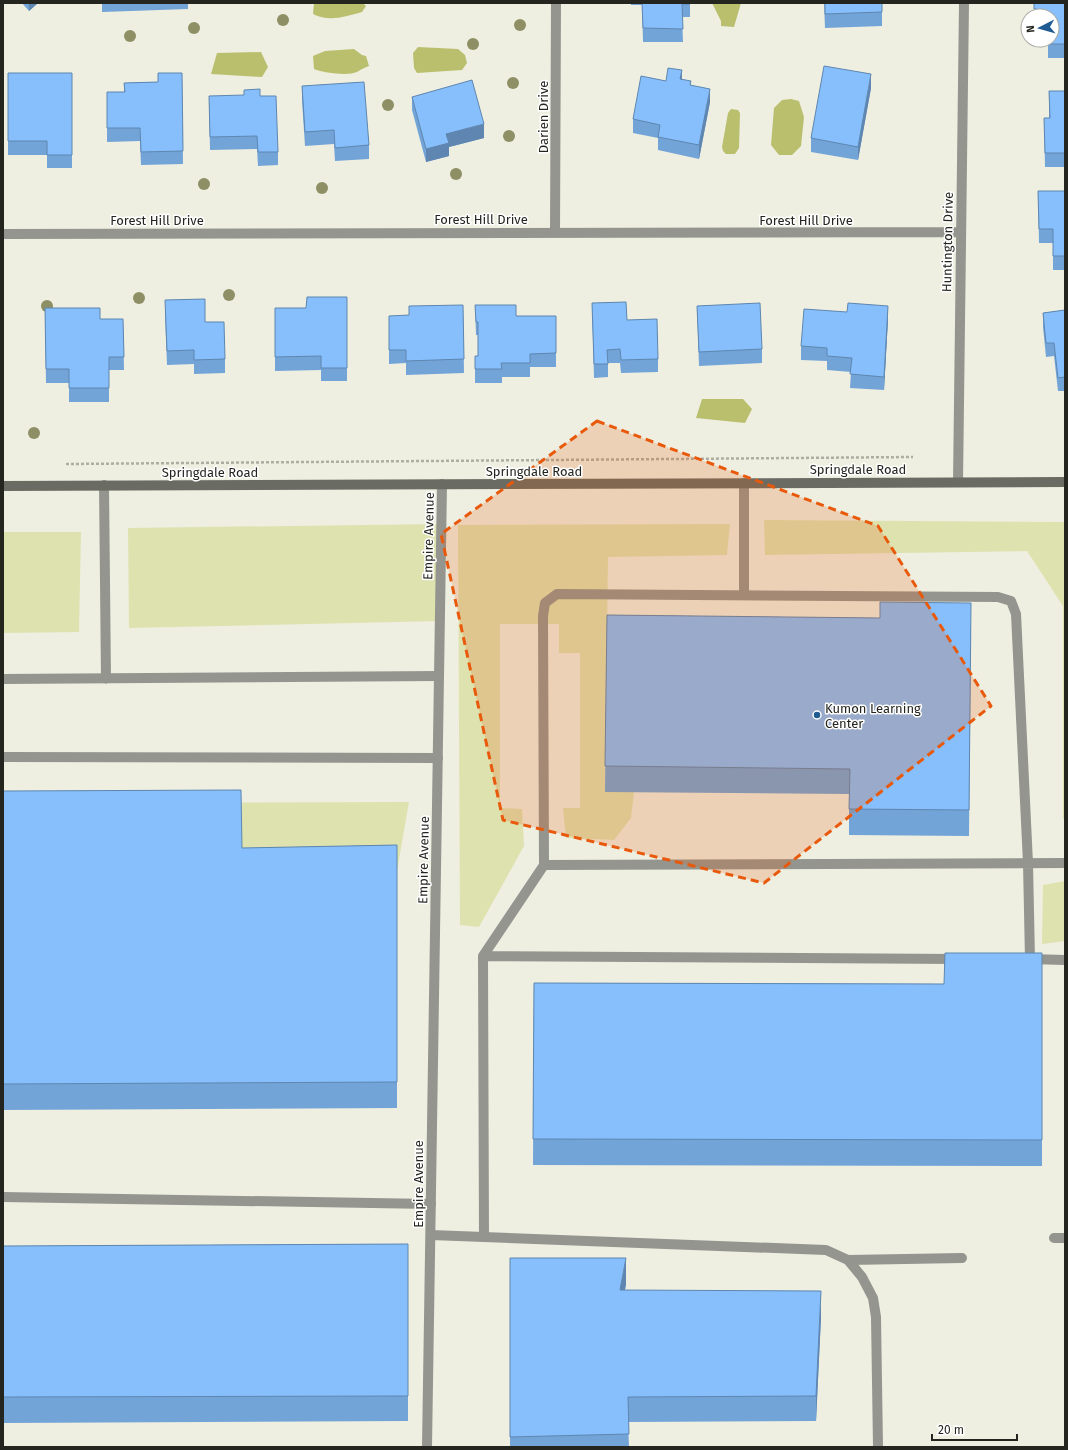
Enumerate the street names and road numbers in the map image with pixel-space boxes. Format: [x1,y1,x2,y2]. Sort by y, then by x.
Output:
street label: Darien Drive [536,81,551,153]
street label: Huntington Drive [939,192,956,292]
street label: Forest Hill Drive [434,212,528,227]
street label: Forest Hill Drive [110,213,204,228]
street label: Forest Hill Drive [759,213,853,228]
street label: Springdale Road [810,462,906,477]
street label: Springdale Road [486,464,582,479]
street label: Springdale Road [162,465,258,480]
street label: Empire Avenue [420,492,437,580]
street label: Empire Avenue [415,816,432,904]
street label: Empire Avenue [411,1140,426,1228]

